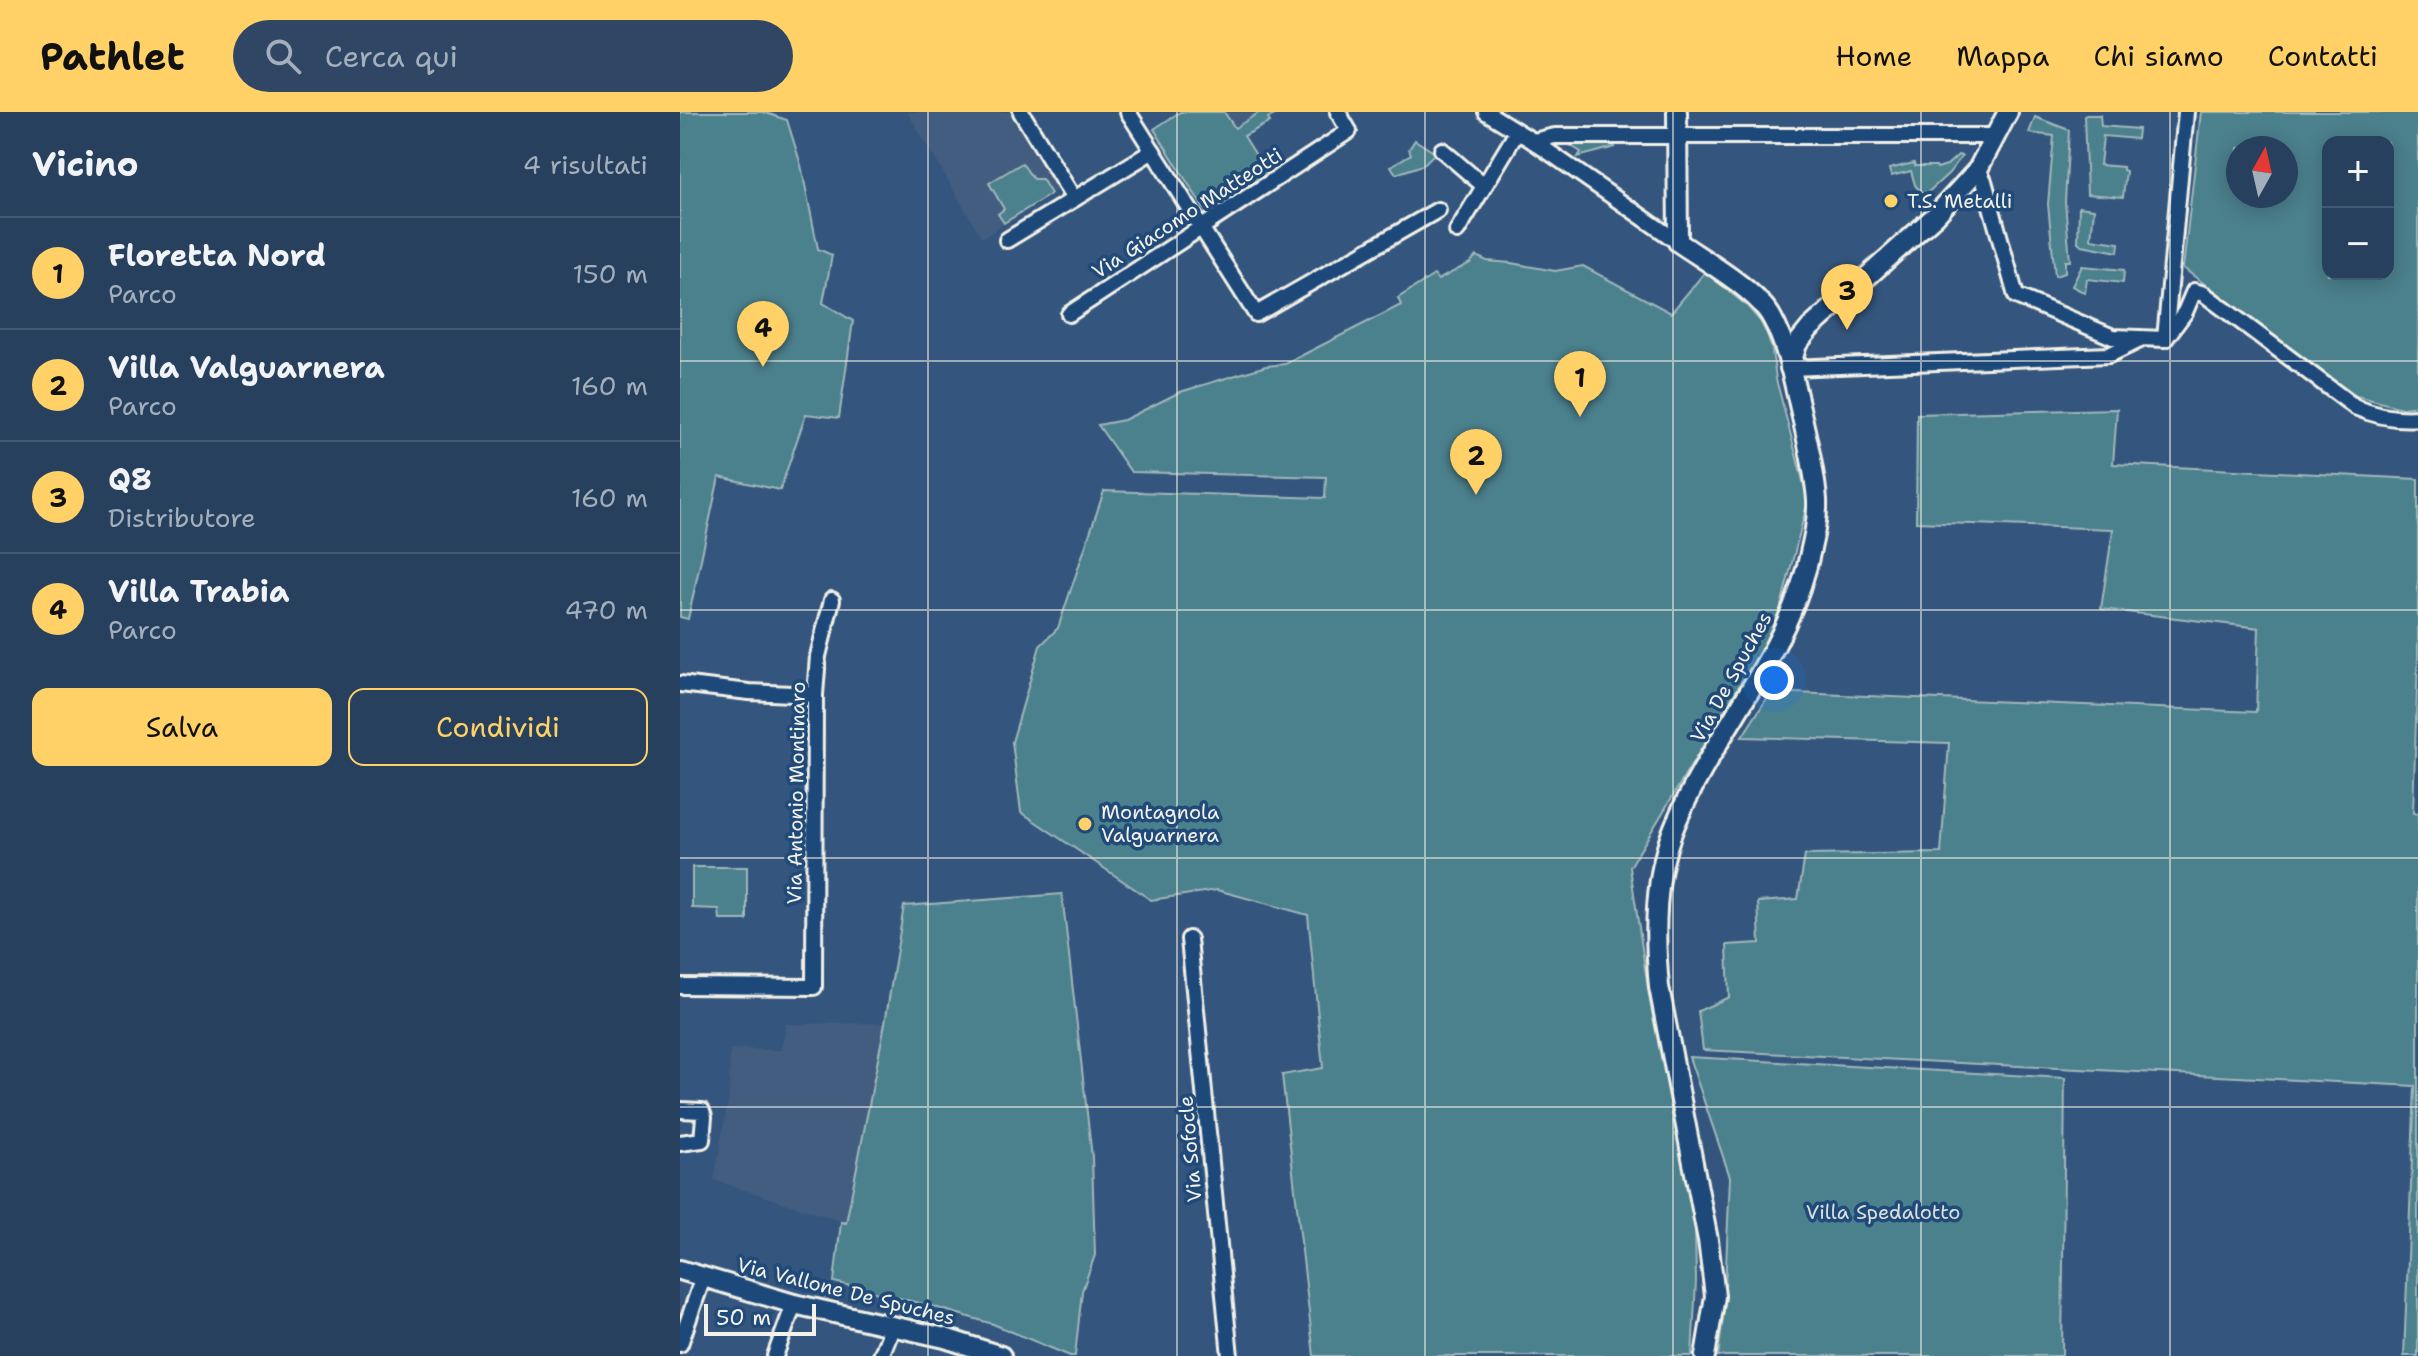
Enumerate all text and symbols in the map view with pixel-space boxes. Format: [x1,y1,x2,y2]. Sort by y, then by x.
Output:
search box [233,20,793,92]
text: Pathlet [40,31,185,82]
icon: search [261,34,305,78]
text: Cerca qui [325,36,458,77]
text: Home [1835,37,1912,75]
text: Mappa [1956,37,2049,75]
text: Chi siamo [2093,37,2224,75]
text: Contatti [2268,37,2378,75]
north arrow [2226,136,2298,208]
map controls [2322,136,2394,280]
button: + [2322,136,2394,208]
text: Vicino [32,141,139,187]
street label: Via Giacomo Matteotti [1087,142,1287,284]
text: 4 risultati [523,147,648,182]
place label: T.S. Metalli [1907,188,2012,214]
marker: T.S. Metalli [1882,192,1900,210]
button: − [2322,208,2394,280]
text: Floretta Nord [108,235,326,276]
text: 1 [52,256,64,291]
text: 150 m [572,256,648,291]
pin: 3 [1821,264,1873,330]
text: Parco [108,276,177,311]
pin: 4 [737,301,789,367]
text: Villa Valguarnera [108,347,385,388]
pin: 1 [1554,351,1606,417]
text: 2 [49,368,67,403]
text: 160 m [571,368,648,403]
text: Parco [108,388,177,423]
pin: 2 [1450,429,1502,495]
text: Q8 [108,459,152,500]
text: 3 [49,480,67,515]
text: 160 m [571,480,648,515]
text: Distributore [108,500,256,535]
text: Villa Trabia [108,571,289,612]
text: 4 [49,592,67,627]
text: 470 m [565,592,648,627]
street label: Via De Spuches [1684,607,1778,747]
text: Parco [108,612,177,647]
your location [1754,660,1794,700]
street label: Via Antonio Montinaro [781,681,811,905]
button: Salva [32,688,332,766]
button: Condividi [348,688,648,766]
place label: Montagnola Valguarnera [1101,799,1220,848]
marker: Montagnola Valguarnera [1076,815,1094,833]
street label: Via Sofocle [1172,1095,1208,1203]
park label: Villa Spedalotto [1806,1199,1960,1225]
street label: Via Vallone De Spuches [734,1251,958,1331]
scale bar [704,1300,816,1336]
text: 50 m [716,1303,771,1332]

